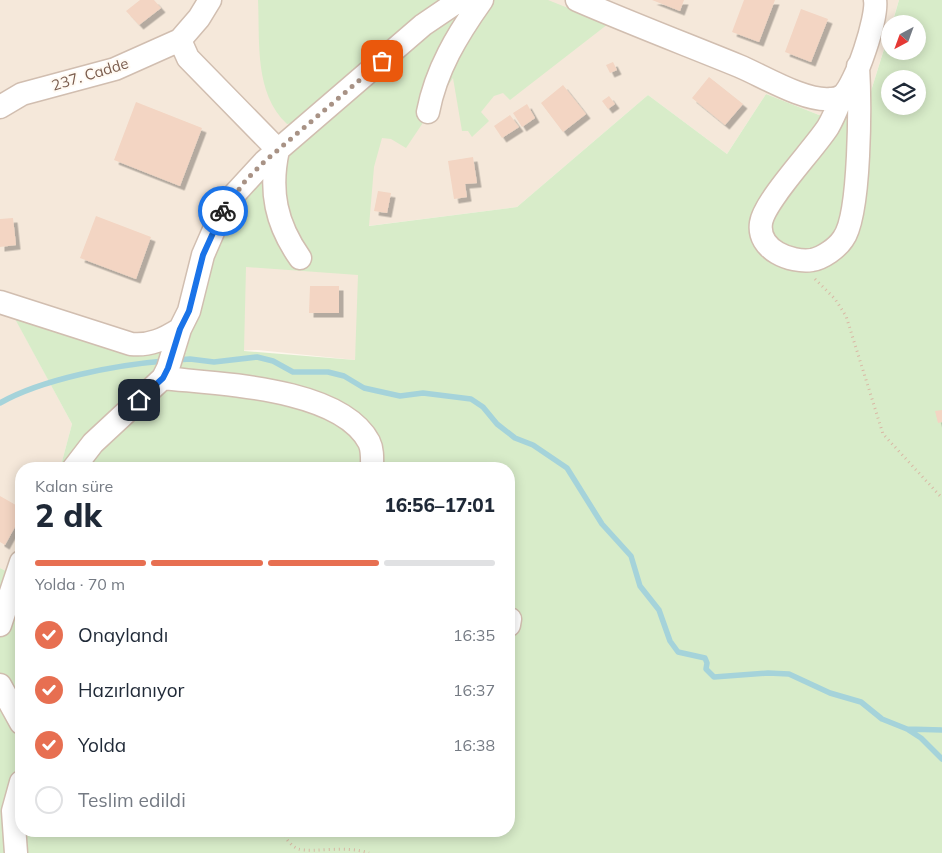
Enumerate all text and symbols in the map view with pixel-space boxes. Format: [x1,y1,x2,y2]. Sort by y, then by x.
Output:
north arrow [881,15,926,60]
map controls [881,15,926,115]
pin [361,40,403,82]
icon: bag [368,47,396,75]
street label: 237. Cadde [49,53,131,95]
button: layers [881,70,926,115]
courier [198,186,248,236]
icon: bike [209,197,237,225]
pin [118,379,160,421]
icon: home [125,386,153,414]
text: Kalan süre [35,476,113,496]
text: 16:56–17:01 [384,493,495,517]
text: 2 dk [35,495,102,535]
text: Yolda · 70 m [35,574,125,594]
icon: check [35,621,63,649]
text: Onaylandı [78,623,168,647]
text: 16:35 [453,625,495,645]
icon: check [35,676,63,704]
text: Hazırlanıyor [78,678,185,702]
text: 16:37 [453,680,495,700]
icon: check [35,731,63,759]
text: Yolda [78,733,126,757]
text: 16:38 [453,735,495,755]
text: Teslim edildi [78,788,186,812]

